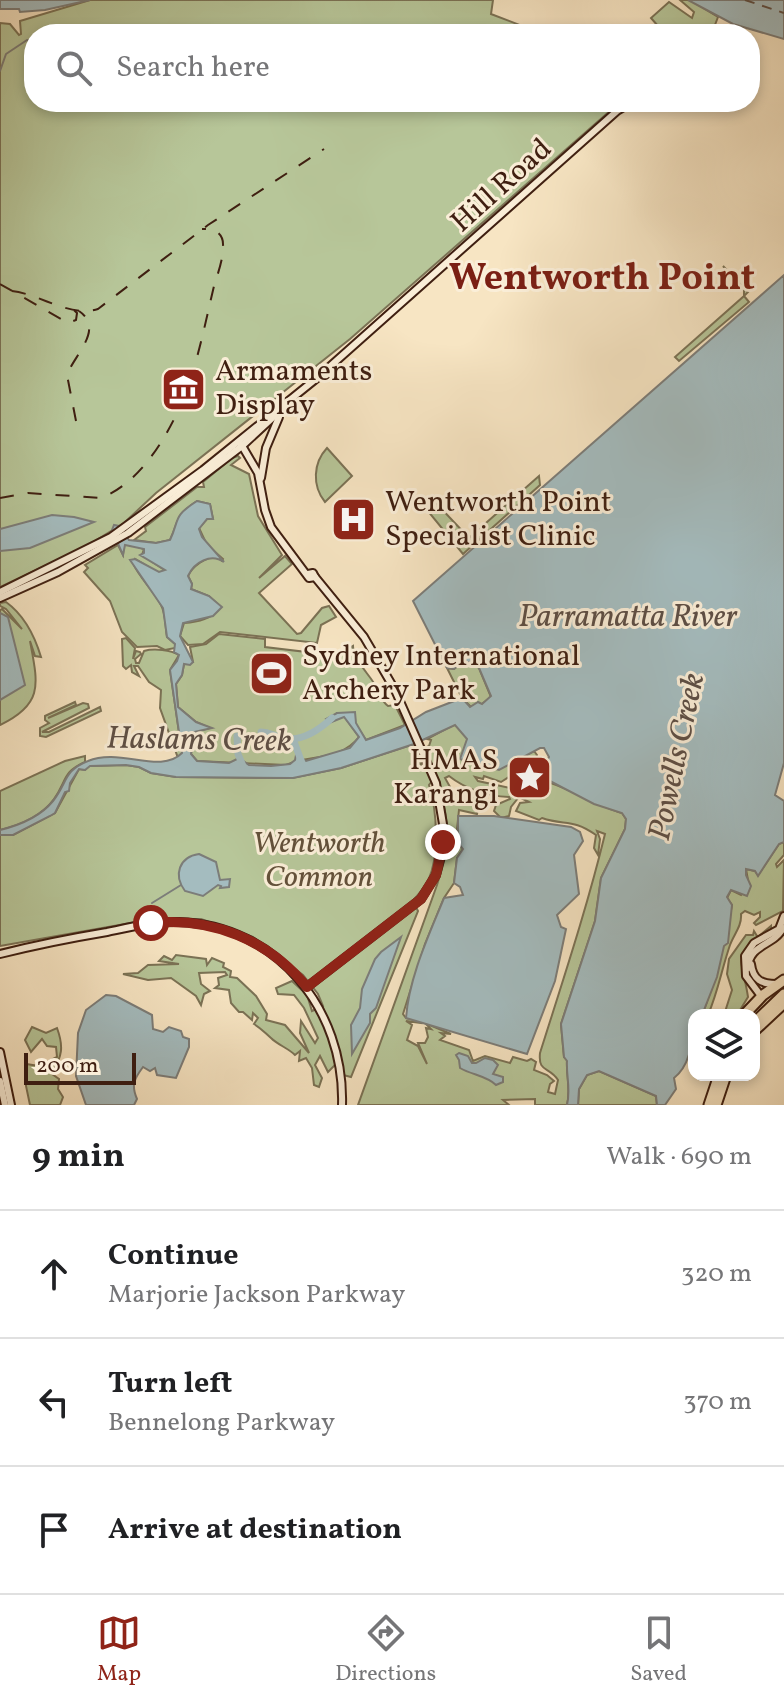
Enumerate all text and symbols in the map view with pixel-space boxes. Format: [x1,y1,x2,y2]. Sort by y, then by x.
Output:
search box [24,24,760,112]
icon: search [52,46,96,90]
text: Search here [116,47,270,89]
street label: Hill Road [442,129,562,243]
district label: Wentworth Point [449,253,755,306]
place label: Armaments Display [215,351,372,427]
museum icon: Armaments Display [160,365,208,413]
place label: Wentworth Point Specialist Clinic [385,482,611,558]
hospital icon: Wentworth Point Specialist Clinic [330,496,378,544]
water label: Parramatta River [518,596,739,640]
place label: Sydney International Archery Park [302,636,580,712]
sports icon: Sydney International Archery Park [247,650,295,698]
water label: Powells Creek [639,669,717,845]
water label: Haslams Creek [106,717,292,765]
place label: HMAS Karangi [393,740,498,816]
place icon: HMAS Karangi [505,754,553,802]
park label: Wentworth Common [252,823,386,899]
route end [425,824,461,860]
route start [133,905,169,941]
map controls [688,1009,760,1081]
button: layers [688,1009,760,1081]
scale bar [24,1049,136,1085]
text: 200 m [36,1051,98,1082]
text: 9 min [32,1134,125,1181]
text: Walk · 690 m [606,1139,752,1175]
text: Continue [108,1235,239,1277]
icon: ahead [32,1252,76,1296]
text: 320 m [681,1256,752,1292]
text: Marjorie Jackson Parkway [108,1277,405,1313]
text: Turn left [108,1363,232,1405]
icon: left [32,1380,76,1424]
text: 370 m [683,1384,752,1420]
text: Bennelong Parkway [108,1405,335,1441]
icon: arrive [32,1508,76,1552]
text: Arrive at destination [108,1509,402,1551]
tab: Map [97,1611,141,1690]
tab: Directions [335,1611,436,1690]
tab: Saved [630,1611,687,1690]

